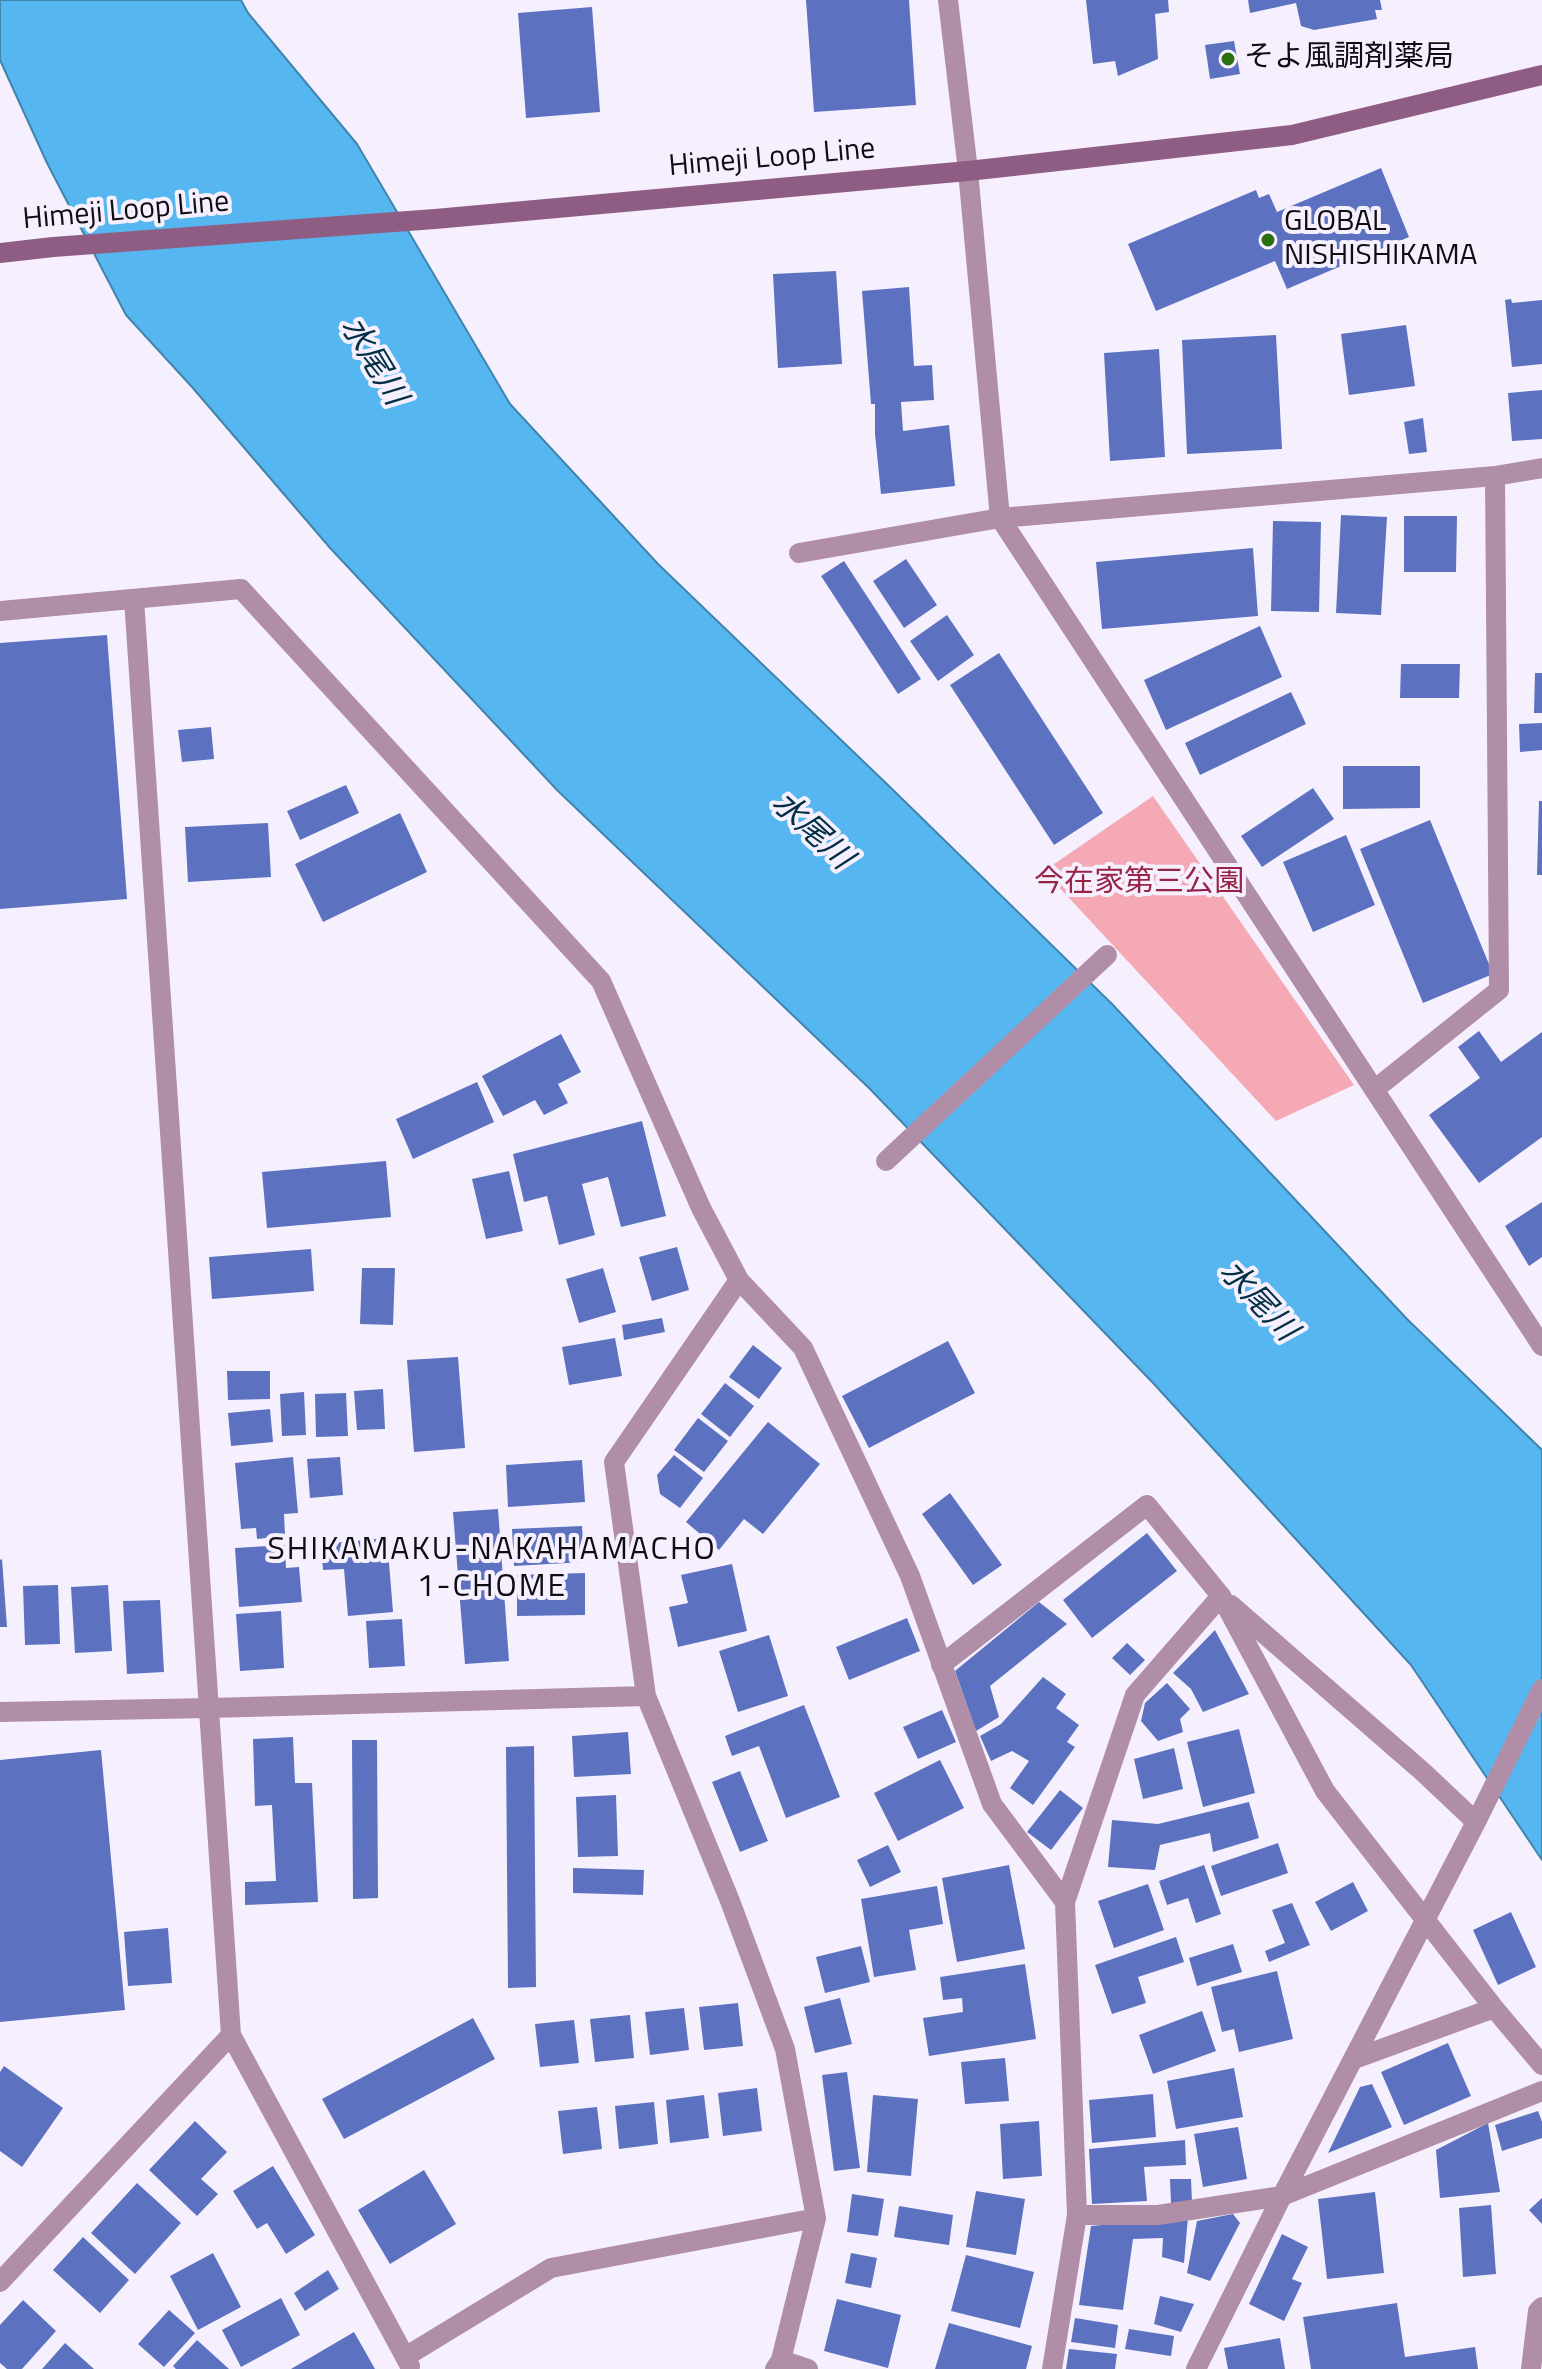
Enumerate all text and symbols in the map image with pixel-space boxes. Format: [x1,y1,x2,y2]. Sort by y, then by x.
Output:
place label: そよ風調剤薬局 [1244,41,1454,77]
marker: そよ風調剤薬局 [1219,50,1237,68]
street label: Himeji Loop Line [667,132,877,186]
street label: Himeji Loop Line [21,185,231,239]
place label: GLOBAL NISHISHIKAMA [1284,205,1477,276]
marker: GLOBAL NISHISHIKAMA [1259,231,1277,249]
water label: 水尾川 [331,311,413,413]
water label: 水尾川 [763,785,859,879]
park label: 今在家第三公園 [1034,866,1244,902]
water label: 水尾川 [1210,1254,1304,1350]
district label: SHIKAMAKU-NAKAHAMACHO 1-CHOME [267,1532,717,1607]

